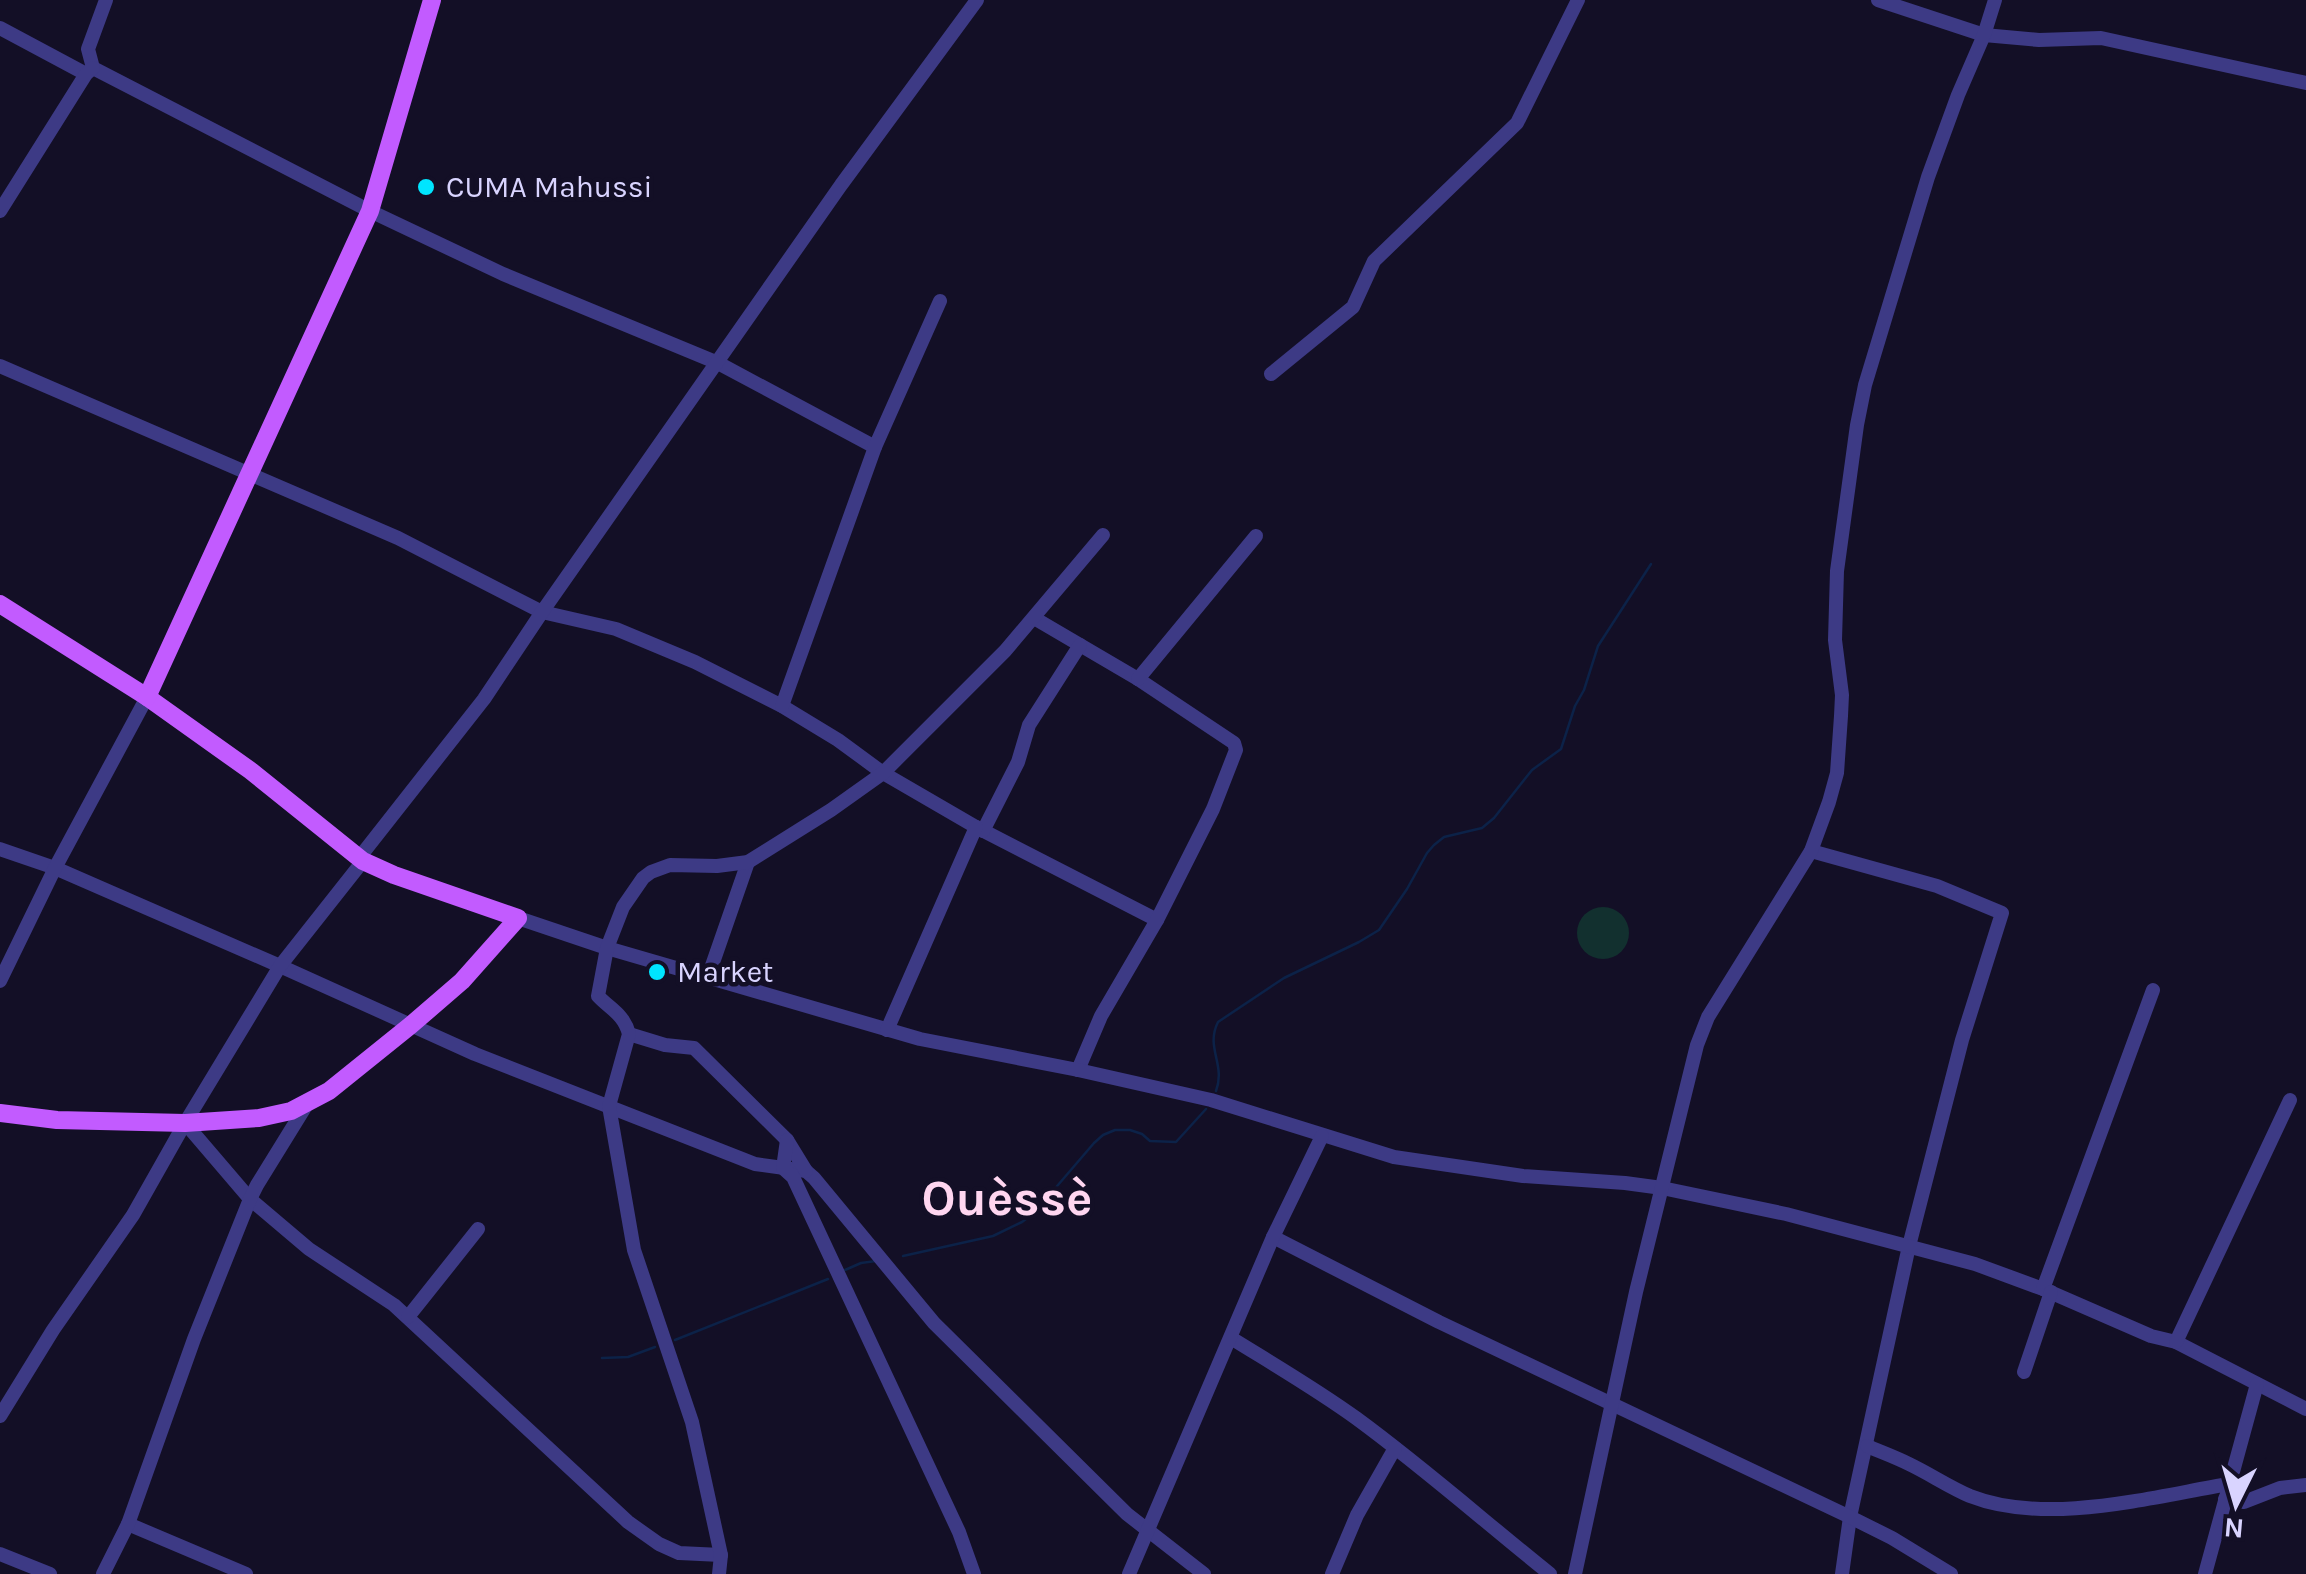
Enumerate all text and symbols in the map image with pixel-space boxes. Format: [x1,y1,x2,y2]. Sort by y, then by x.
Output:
place label: CUMA Mahussi [446,169,652,205]
marker: CUMA Mahussi [415,176,437,198]
place label: Market [677,954,773,990]
marker: Market [646,961,668,983]
district label: Ouèssè [921,1169,1093,1228]
north arrow [2186,1454,2286,1554]
text: N [2222,1511,2245,1546]

